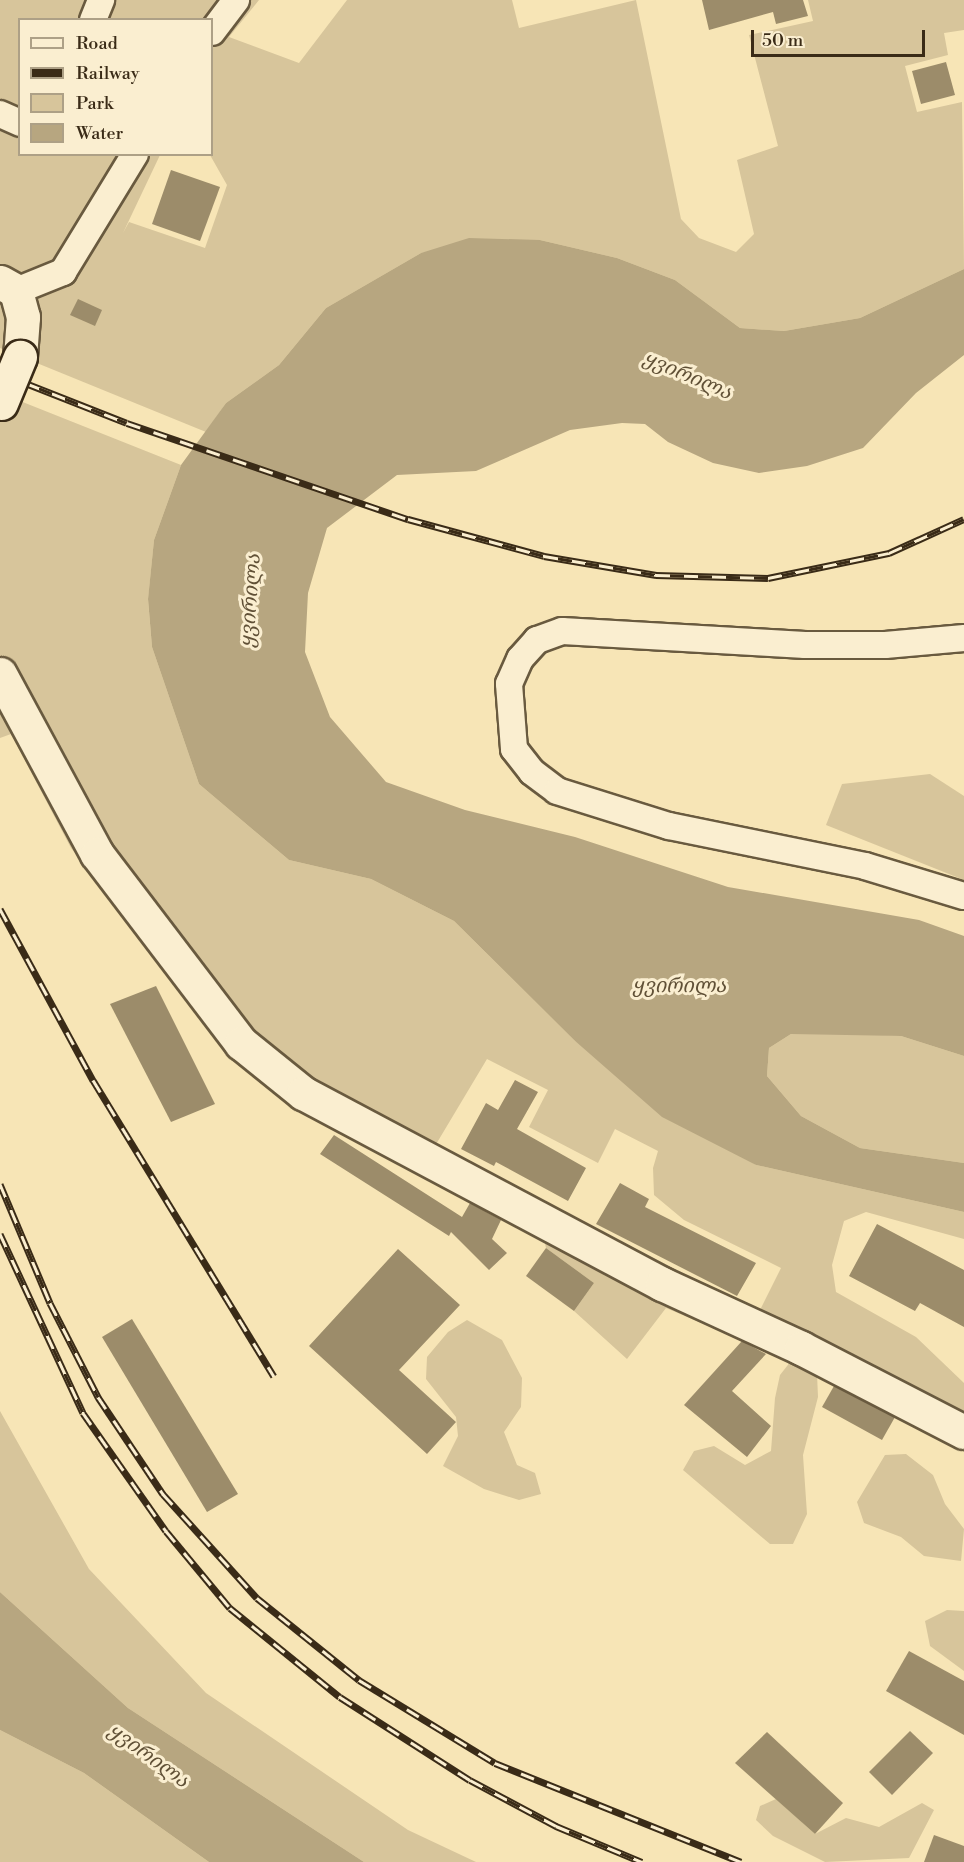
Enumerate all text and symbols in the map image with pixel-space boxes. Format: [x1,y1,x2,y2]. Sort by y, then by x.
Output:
legend [18,18,213,156]
scale bar [754,18,928,56]
text: 50 m [762,29,803,52]
text: Road [76,32,118,55]
text: Railway [76,62,139,85]
text: Park [76,92,113,115]
text: Water [76,122,123,145]
water label: ყვირილა [639,347,735,405]
water label: ყვირილა [236,553,266,649]
water label: ყვირილა [632,974,726,998]
water label: ყვირილა [103,1719,193,1793]

